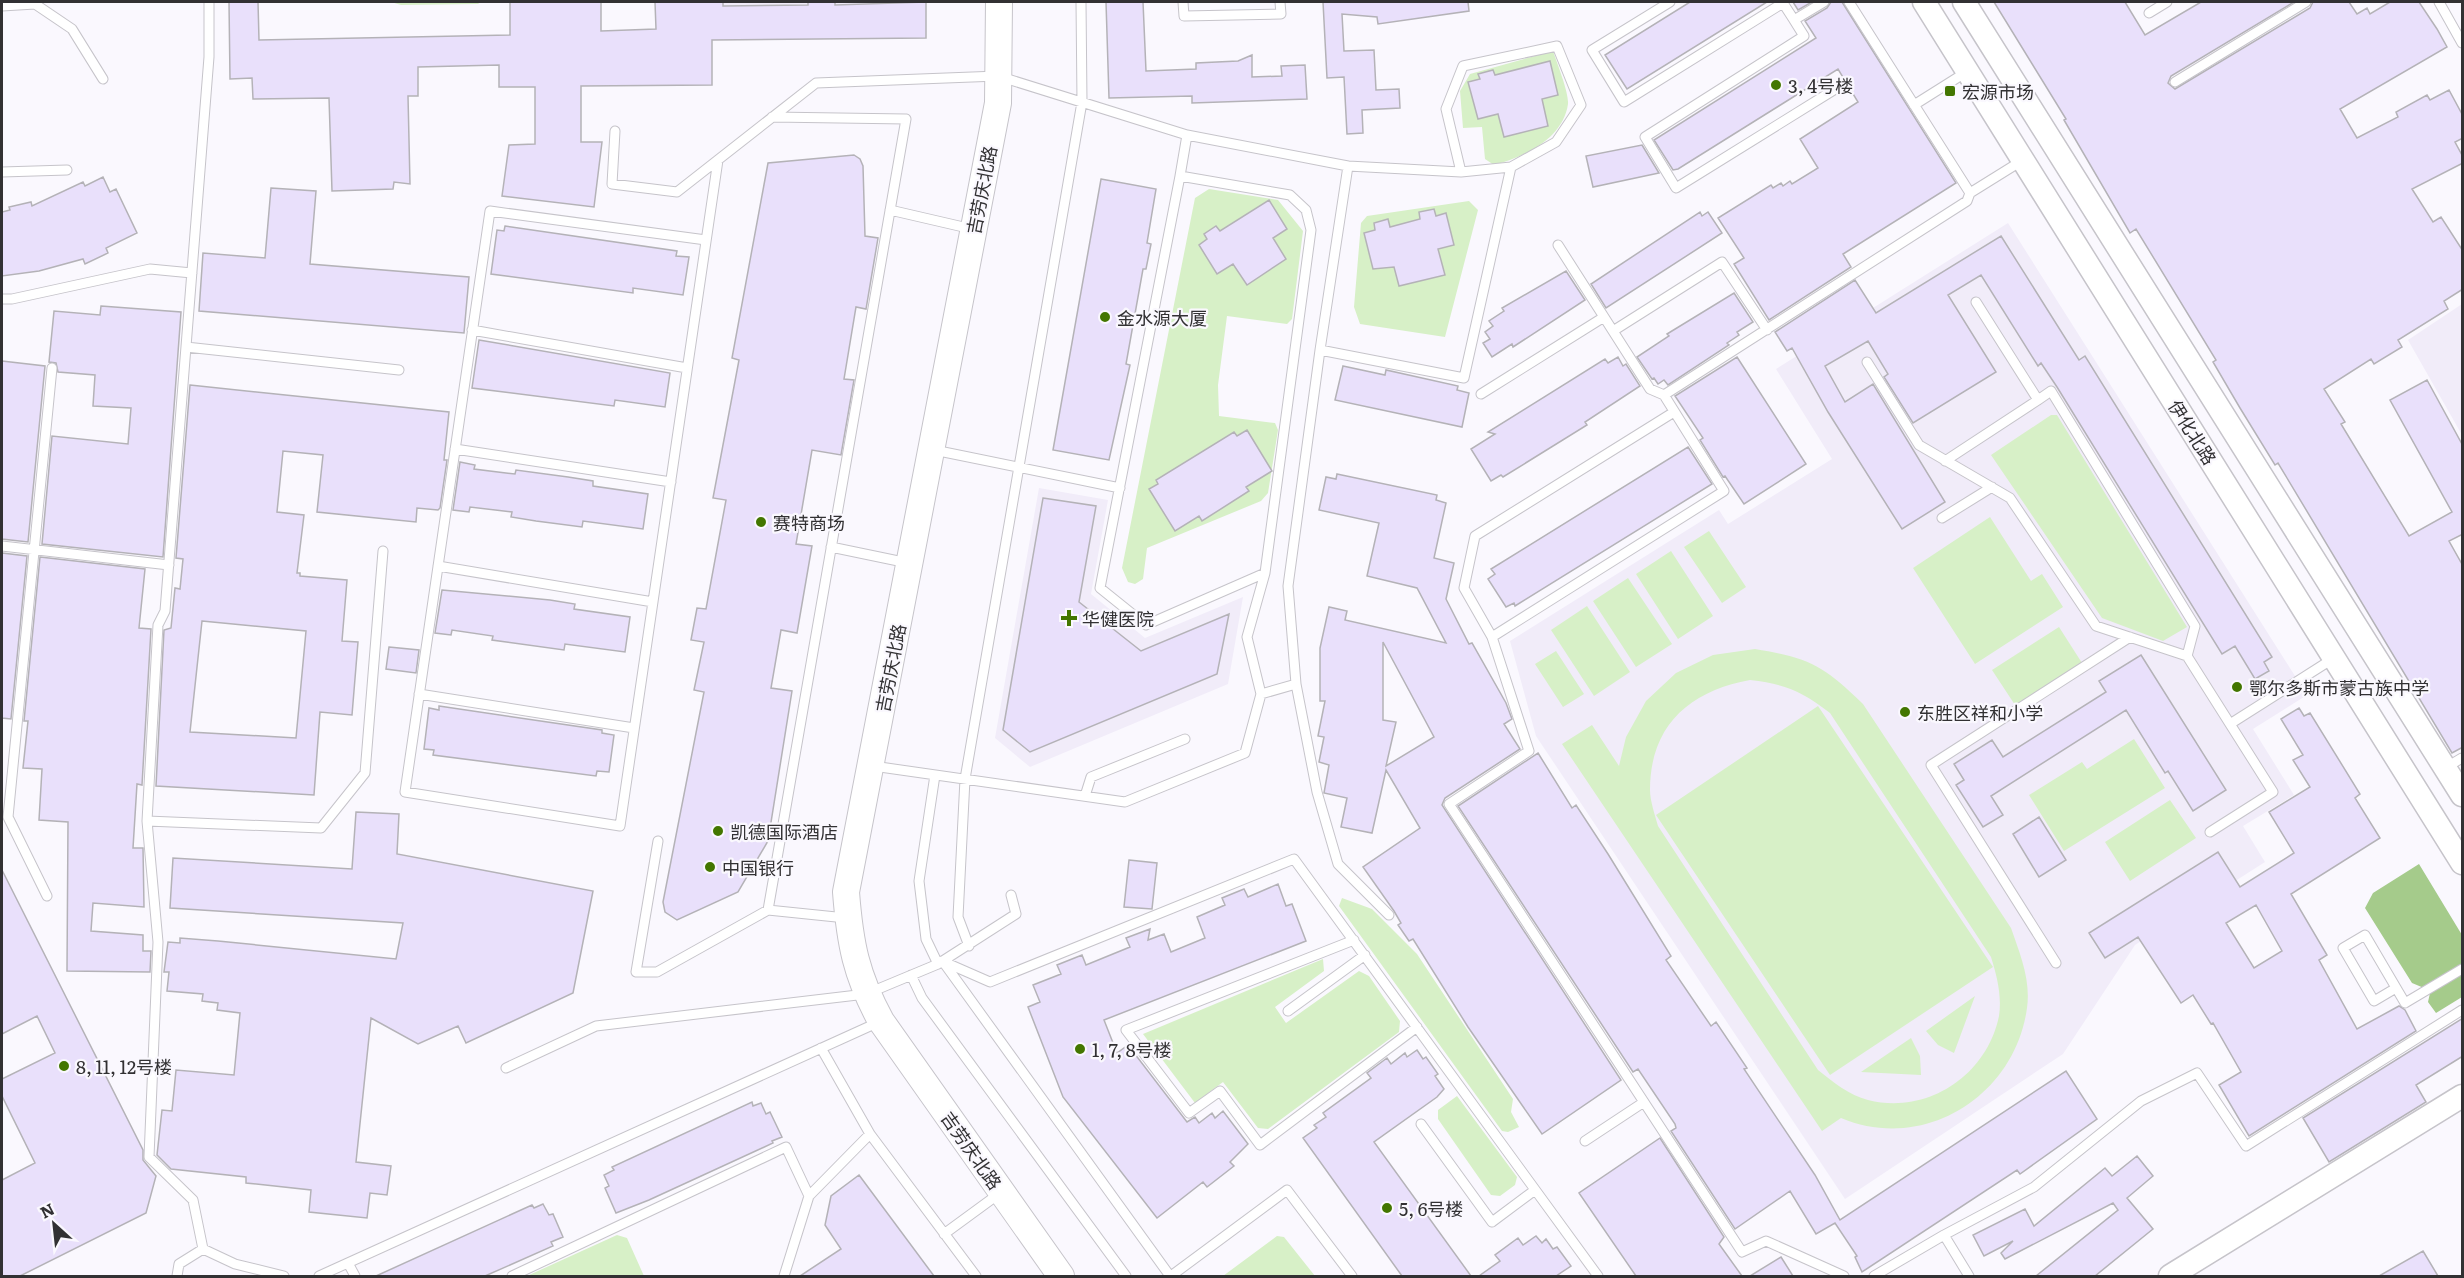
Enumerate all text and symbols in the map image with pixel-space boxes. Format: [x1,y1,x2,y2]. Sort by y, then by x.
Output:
place label: 3, 4号楼 [1788,72,1853,99]
marker: 3, 4号楼 [1769,78,1783,92]
place label: 宏源市场 [1962,78,2034,105]
marker: 宏源市场 [1943,84,1957,98]
street label: 吉劳庆北路 [959,143,1003,237]
place label: 金水源大厦 [1117,304,1207,331]
marker: 金水源大厦 [1098,310,1112,324]
street label: 伊化北路 [2162,394,2224,470]
place label: 赛特商场 [773,509,845,536]
marker: 赛特商场 [754,515,768,529]
place label: 华健医院 [1082,605,1154,632]
marker: 华健医院 [1060,609,1078,627]
street label: 吉劳庆北路 [868,621,912,715]
place label: 鄂尔多斯市蒙古族中学 [2249,674,2429,701]
marker: 鄂尔多斯市蒙古族中学 [2230,680,2244,694]
place label: 东胜区祥和小学 [1917,699,2043,726]
marker: 东胜区祥和小学 [1898,705,1912,719]
place label: 凯德国际酒店 [730,818,838,845]
marker: 凯德国际酒店 [711,824,725,838]
place label: 中国银行 [722,854,794,881]
marker: 中国银行 [703,860,717,874]
place label: 1, 7, 8号楼 [1092,1036,1172,1063]
marker: 1, 7, 8号楼 [1073,1042,1087,1056]
place label: 8, 11, 12号楼 [76,1053,172,1080]
marker: 8, 11, 12号楼 [57,1059,71,1073]
street label: 吉劳庆北路 [935,1105,1009,1195]
north arrow [24,1194,84,1254]
place label: 5, 6号楼 [1399,1195,1463,1222]
text: N [35,1196,58,1223]
marker: 5, 6号楼 [1380,1201,1394,1215]

